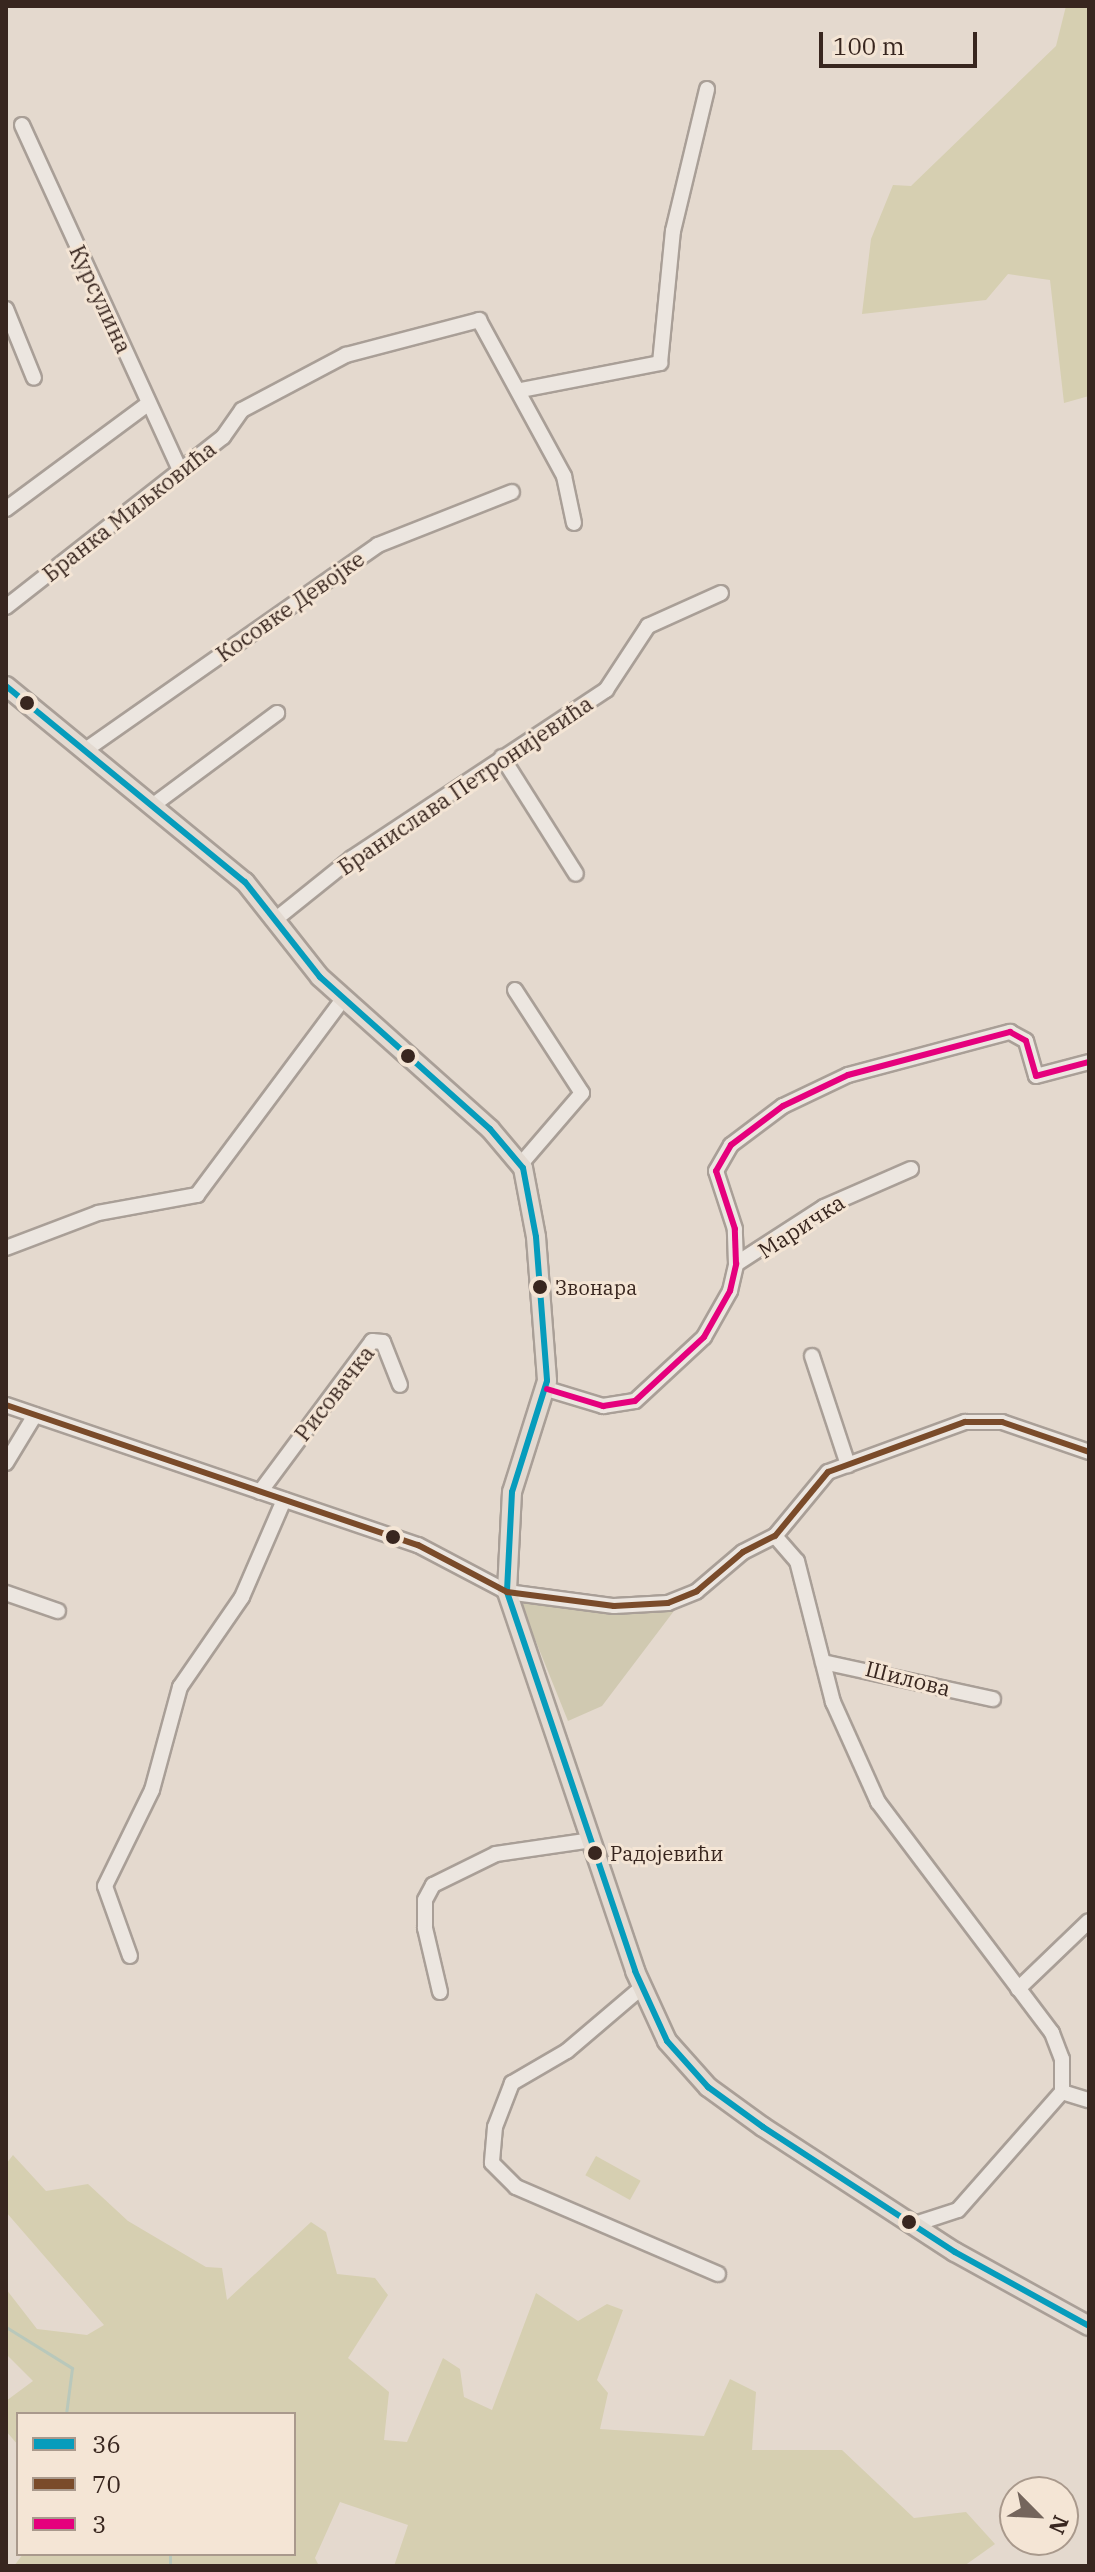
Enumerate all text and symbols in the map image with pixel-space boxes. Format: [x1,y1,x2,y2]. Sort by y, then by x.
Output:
scale bar [823,16,981,66]
text: 100 m [833,30,905,62]
street label: Курсулина [64,241,138,357]
street label: Бранка Миљковића [37,435,221,587]
street label: Косовке Девојке [211,545,369,667]
street label: Бранислава Петронијевића [333,690,597,880]
unlabelled marker [19,695,35,711]
unlabelled marker [400,1048,416,1064]
street label: Маричка [753,1188,849,1264]
place label: Звонара [555,1275,637,1299]
marker: Звонара [532,1279,548,1295]
street label: Рисовачка [289,1340,379,1446]
unlabelled marker [385,1529,401,1545]
street label: Шилова [863,1655,953,1701]
place label: Радојевићи [610,1841,723,1865]
marker: Радојевићи [587,1845,603,1861]
unlabelled marker [901,2214,917,2230]
legend [16,2412,296,2556]
text: 36 [92,2428,121,2460]
text: 70 [92,2468,121,2500]
north arrow [999,2476,1079,2556]
text: 3 [92,2508,106,2540]
text: N [1043,2511,1076,2539]

